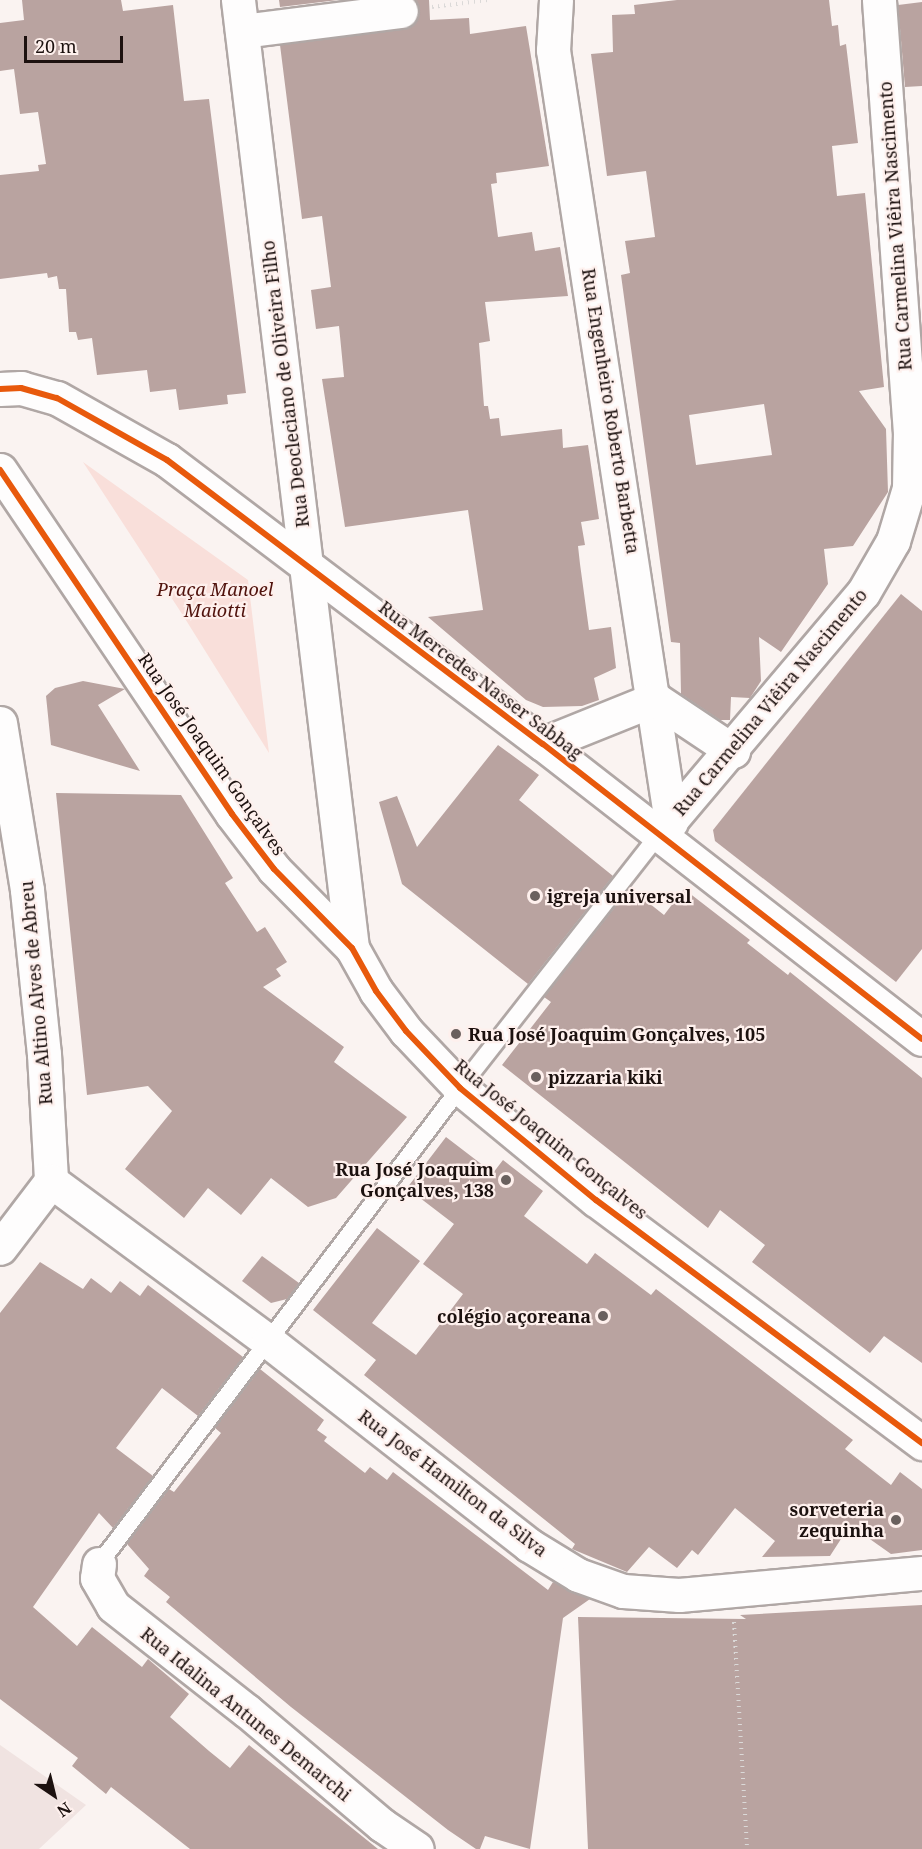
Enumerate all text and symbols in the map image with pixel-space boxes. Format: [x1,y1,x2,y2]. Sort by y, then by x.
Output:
scale bar [27,24,126,62]
text: 20 m [35,34,77,58]
street label: Rua Carmelina Viêira Nascimento [874,81,916,371]
street label: Rua Deocleciano de Oliveira Filho [257,239,313,529]
street label: Rua Engenheiro Roberto Barbetta [578,267,644,555]
park label: Praça Manoel Maiotti [157,579,273,622]
street label: Rua Carmelina Viêira Nascimento [669,584,871,820]
street label: Rua Mercedes Nasser Sabbag [375,596,587,764]
street label: Rua José Joaquim Gonçalves [134,649,290,859]
street label: Rua Altino Alves de Abreu [15,880,57,1106]
place label: igreja universal [547,885,692,907]
marker: igreja universal [528,889,542,903]
place label: Rua José Joaquim Gonçalves, 105 [468,1023,765,1045]
marker: Rua José Joaquim Gonçalves, 105 [449,1027,463,1041]
street label: Rua José Joaquim Gonçalves [450,1055,652,1223]
place label: pizzaria kiki [548,1066,663,1088]
marker: pizzaria kiki [529,1070,543,1084]
place label: Rua José Joaquim Gonçalves, 138 [335,1159,494,1202]
marker: Rua José Joaquim Gonçalves, 138 [499,1173,513,1187]
place label: colégio açoreana [437,1305,591,1327]
marker: colégio açoreana [596,1309,610,1323]
street label: Rua José Hamilton da Silva [354,1405,552,1561]
place label: sorveteria zequinha [790,1499,884,1541]
marker: sorveteria zequinha [889,1513,903,1527]
street label: Rua Idalina Antunes Demarchi [137,1623,355,1805]
north arrow [24,1765,84,1825]
text: N [53,1797,76,1822]

